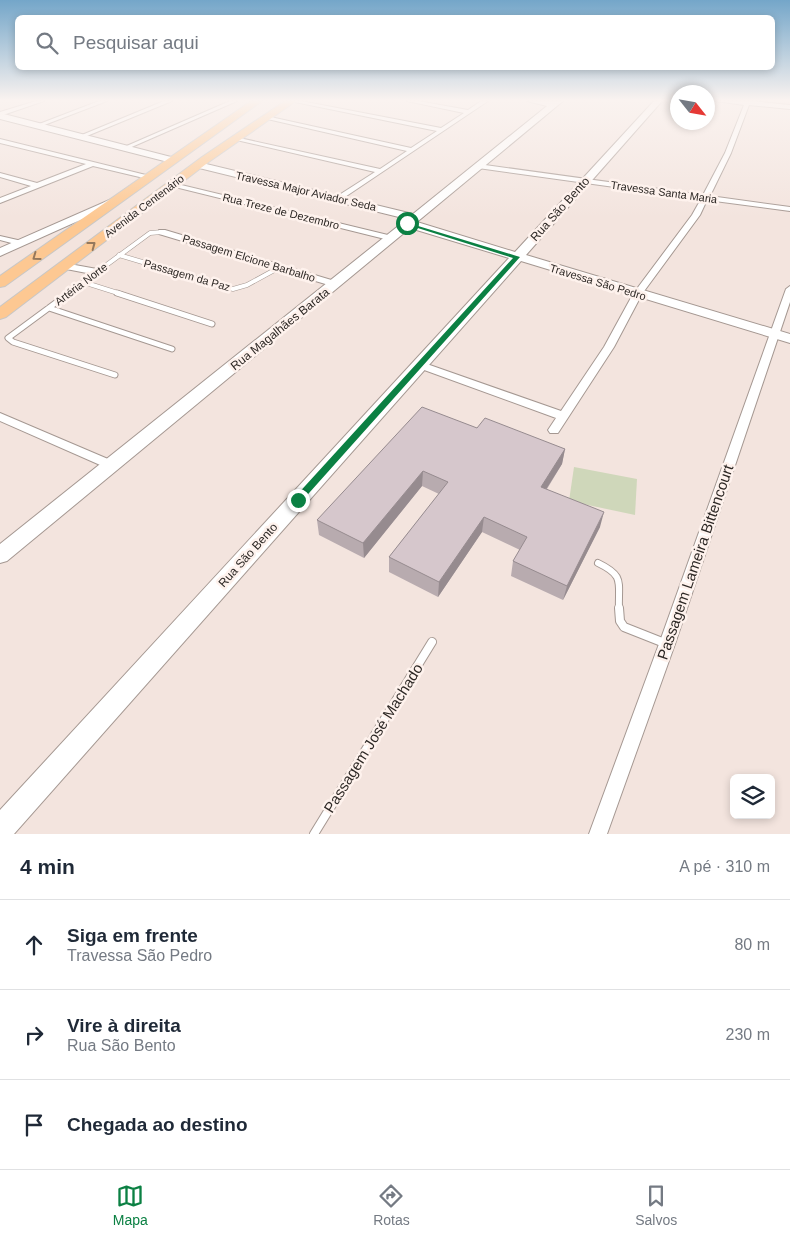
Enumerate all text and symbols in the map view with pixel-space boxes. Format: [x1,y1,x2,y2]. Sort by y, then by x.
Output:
search box [15,15,775,70]
icon: search [33,29,61,57]
text: Pesquisar aqui [73,32,199,53]
north arrow [670,85,715,130]
street label: Travessa Major Aviador Seda [235,169,378,213]
street label: Avenida Centenário [102,172,186,240]
street label: Rua São Bento [528,174,593,244]
street label: Travessa Santa Maria [610,179,719,206]
street label: Rua Treze de Dezembro [221,191,341,231]
route start [396,212,419,235]
street label: Passagem Elcione Barbalho [181,232,317,284]
one-way arrow [86,243,95,251]
one-way arrow [32,251,41,260]
street label: Passagem da Paz [142,257,232,293]
street label: Artéria Norte [52,260,110,308]
street label: Travessa São Pedro [548,262,648,302]
street label: Rua Magalhães Barata [228,285,332,373]
street label: Passagem Lameira Bittencourt [654,461,737,662]
route end [287,489,310,512]
street label: Rua São Bento [216,520,281,590]
street label: Passagem José Machado [320,660,426,816]
map controls [730,774,775,819]
button: layers [730,774,775,819]
text: 4 min [20,855,75,878]
text: A pé · 310 m [679,858,770,875]
text: Siga em frente [67,925,198,946]
icon: ahead [20,931,48,959]
text: 80 m [734,936,770,953]
text: Travessa São Pedro [67,947,212,964]
text: Vire à direita [67,1015,181,1036]
icon: right [20,1021,48,1049]
text: 230 m [726,1026,770,1043]
text: Rua São Bento [67,1037,176,1054]
icon: arrive [20,1111,48,1139]
text: Chegada ao destino [67,1114,248,1135]
tab: Mapa [113,1182,148,1228]
tab: Rotas [373,1182,410,1228]
tab: Salvos [635,1182,677,1228]

